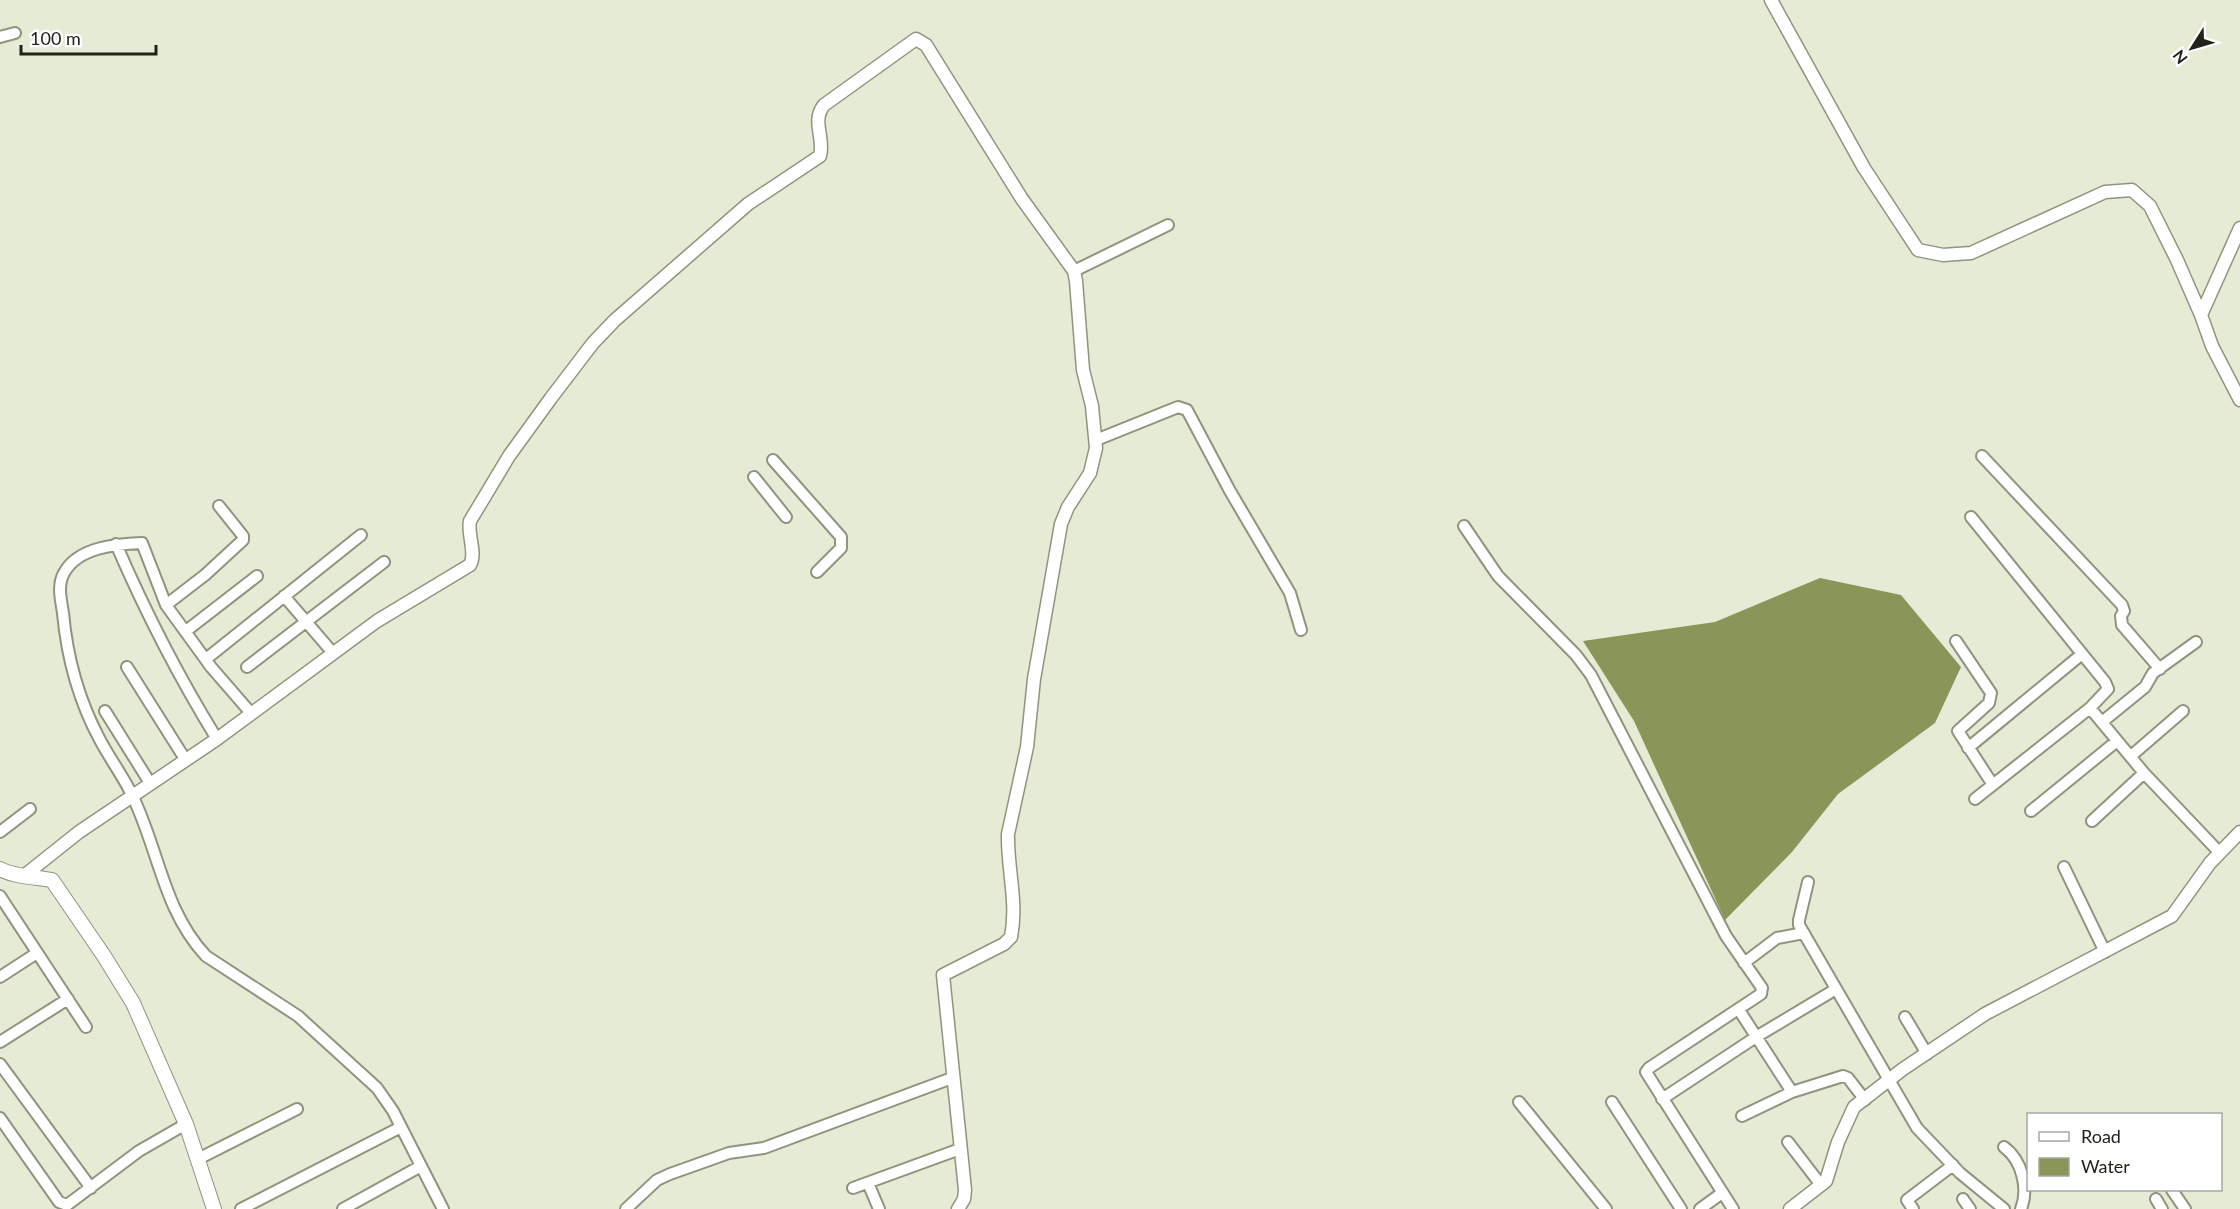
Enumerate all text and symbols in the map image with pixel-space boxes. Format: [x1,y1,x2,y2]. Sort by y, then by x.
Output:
scale bar [21,18,156,56]
north arrow [2162,18,2222,78]
text: 100 m [30,27,81,49]
text: N [2168,47,2191,68]
legend [2027,1113,2222,1191]
text: Road [2081,1125,2121,1147]
text: Water [2081,1155,2130,1177]

